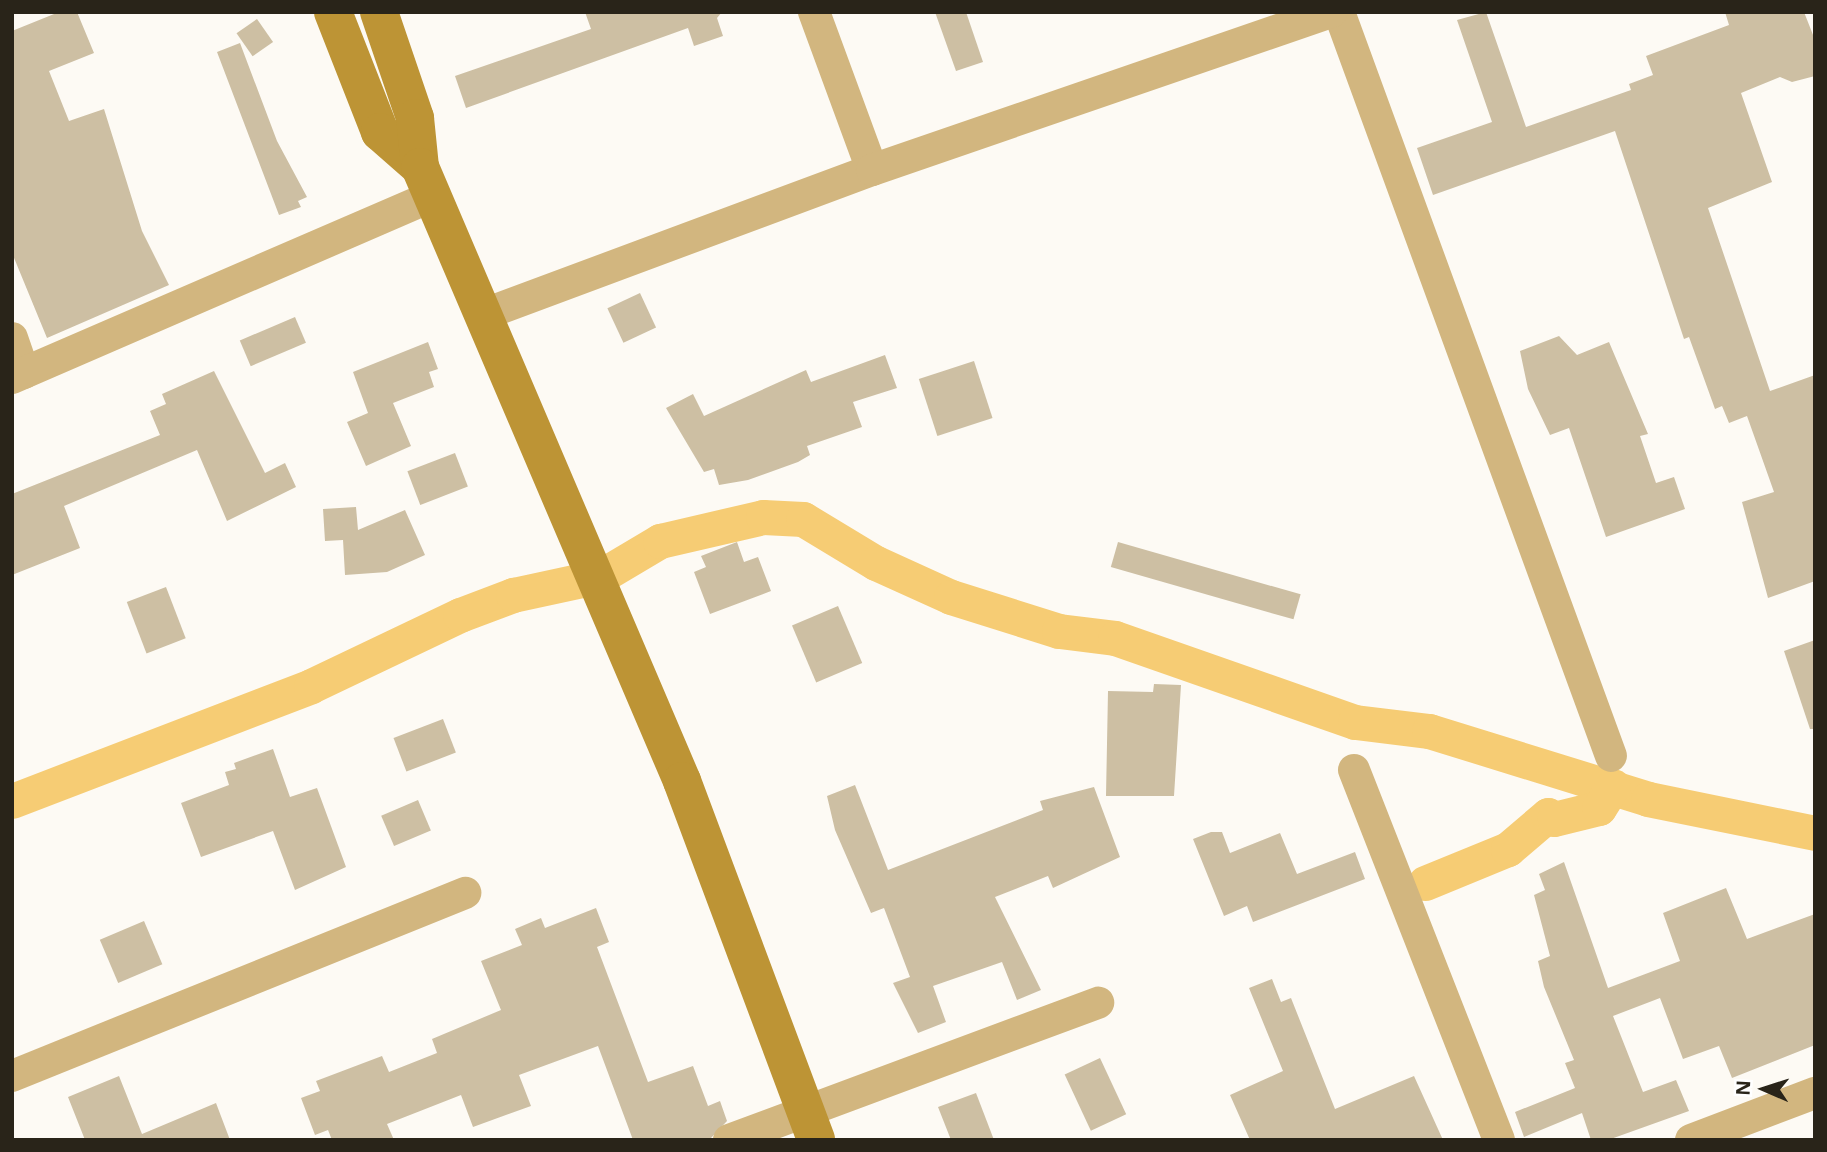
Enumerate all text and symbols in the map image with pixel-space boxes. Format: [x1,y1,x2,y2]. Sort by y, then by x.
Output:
north arrow [1729,1054,1799,1124]
text: N [1730,1080,1756,1096]

